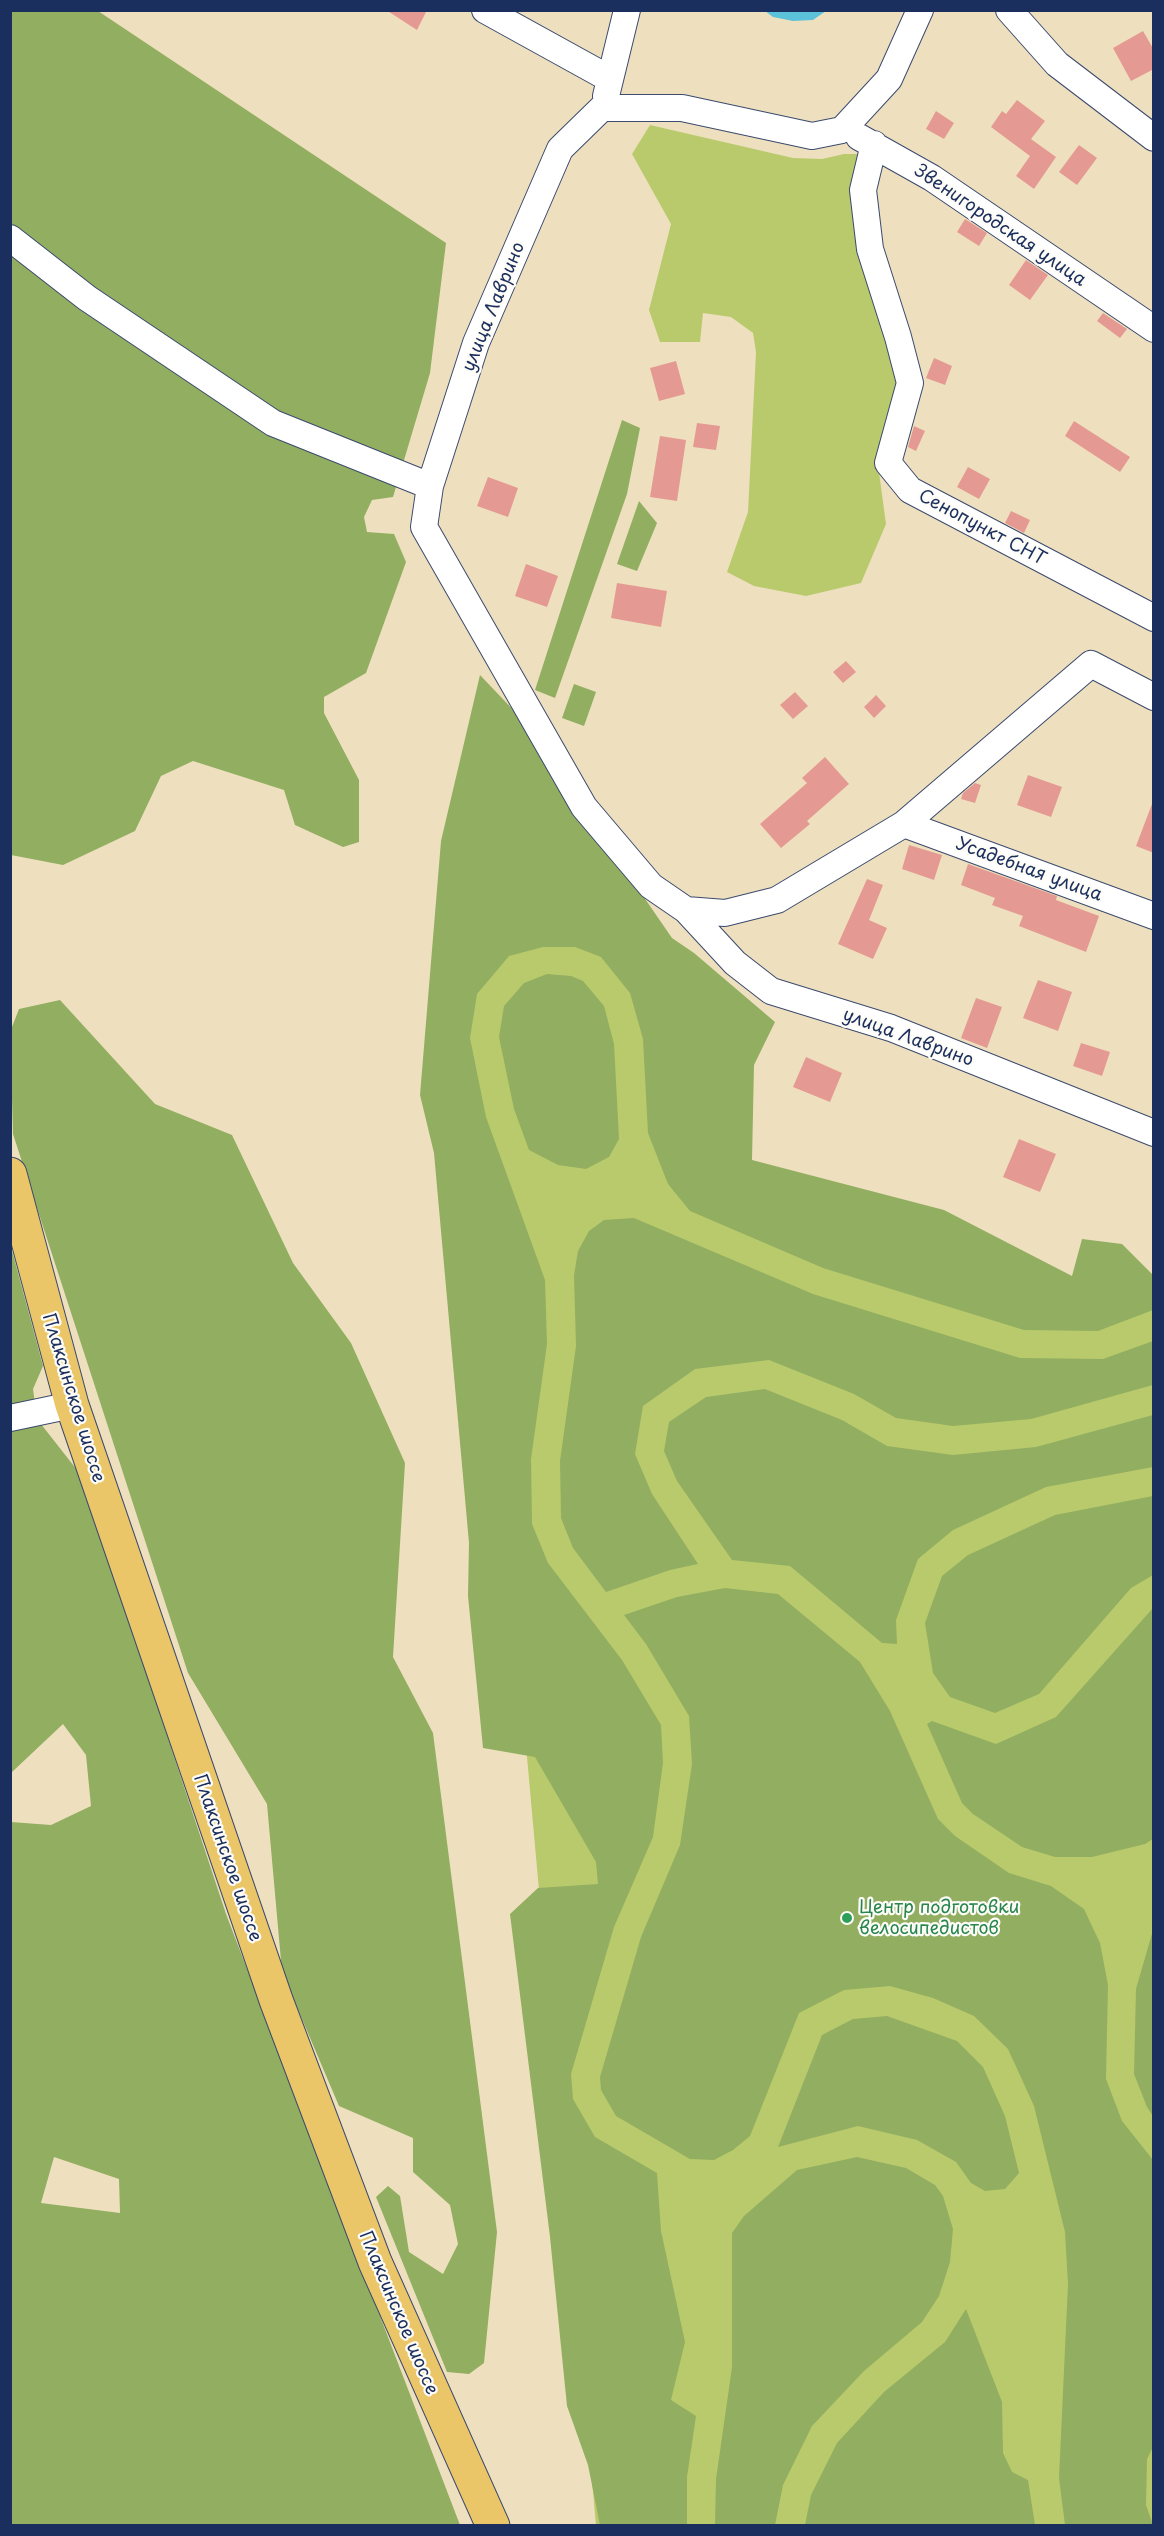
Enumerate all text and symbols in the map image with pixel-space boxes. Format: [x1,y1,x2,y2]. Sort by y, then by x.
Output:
street label: Звенигородская улица [910,160,1090,292]
street label: улица Лаврино [458,239,530,375]
street label: Сенопункт СНТ [915,485,1049,571]
street label: Усадебная улица [953,834,1105,906]
street label: улица Лаврино [840,1004,976,1072]
street label: Плаксинское шоссе [37,1311,109,1485]
street label: Плаксинское шоссе [188,1772,266,1944]
place label: Центр подготовки велосипедистов [859,1897,1019,1940]
marker: Центр подготовки велосипедистов [840,1911,854,1925]
street label: Плаксинское шоссе [354,2228,442,2398]

